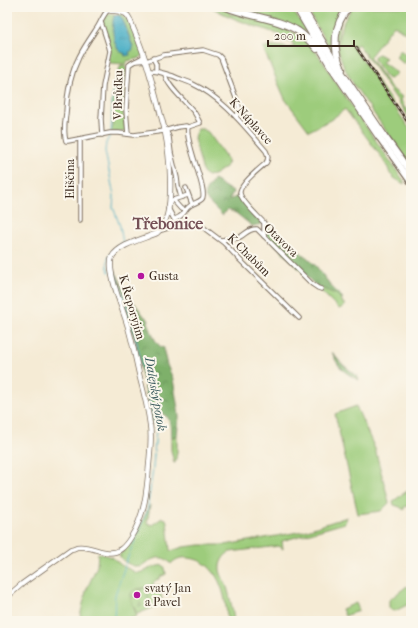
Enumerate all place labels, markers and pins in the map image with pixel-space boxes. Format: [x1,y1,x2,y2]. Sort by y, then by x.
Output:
place label: Gusta [149,269,179,283]
marker: Gusta [136,271,146,281]
place label: svatý Jan a Pavel [145,581,191,609]
marker: svatý Jan a Pavel [132,590,142,600]

